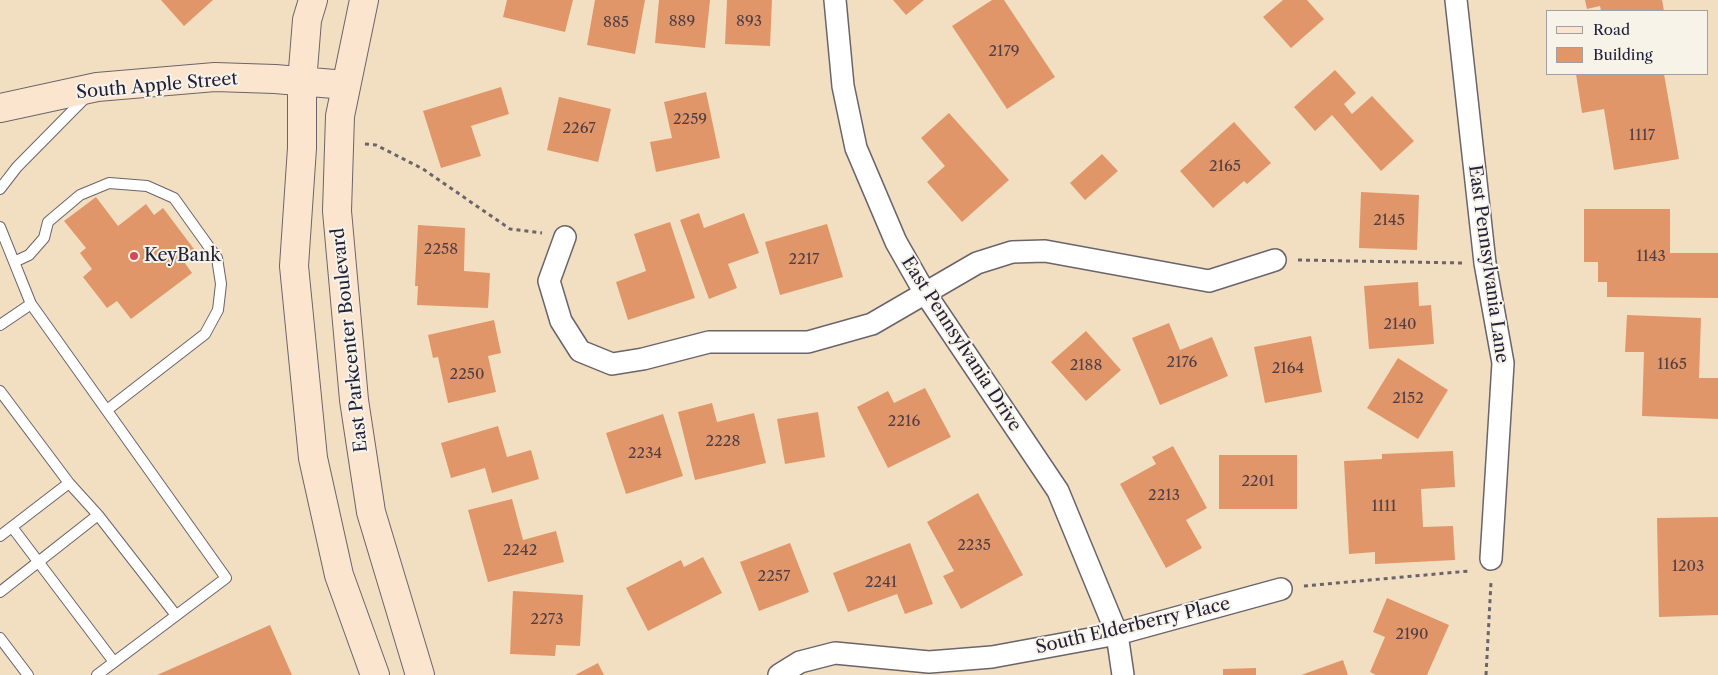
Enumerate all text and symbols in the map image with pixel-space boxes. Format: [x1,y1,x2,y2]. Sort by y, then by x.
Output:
legend [1546,10,1708,75]
house number: 889 [669,13,695,31]
house number: 893 [736,13,762,31]
house number: 885 [603,14,629,32]
text: Road [1593,20,1630,39]
house number: 2179 [988,43,1020,61]
text: Building [1593,45,1653,64]
street label: South Apple Street [75,68,239,104]
house number: 2259 [673,111,707,129]
house number: 2267 [562,120,596,138]
house number: 1117 [1629,127,1655,145]
house number: 2165 [1209,158,1241,176]
street label: East Pennsylvania Lane [1463,163,1513,365]
house number: 2145 [1373,212,1405,230]
street label: East Parkcenter Boulevard [327,227,373,453]
house number: 2258 [424,241,458,259]
place label: KeyBank [144,245,221,267]
house number: 1143 [1636,248,1666,266]
marker: KeyBank [128,250,140,262]
house number: 2217 [789,251,819,269]
street label: East Pennsylvania Drive [896,252,1026,436]
house number: 2140 [1383,316,1417,334]
house number: 2176 [1167,354,1197,372]
house number: 1165 [1657,356,1687,374]
house number: 2188 [1070,357,1102,375]
house number: 2164 [1272,360,1304,378]
house number: 2250 [450,366,484,384]
house number: 2152 [1392,390,1424,408]
house number: 2216 [888,413,920,431]
house number: 2228 [706,433,740,451]
house number: 2234 [628,445,662,463]
house number: 2201 [1241,473,1275,491]
house number: 2213 [1148,487,1180,505]
house number: 1111 [1371,498,1397,516]
house number: 2235 [957,537,991,555]
house number: 2242 [503,542,537,560]
house number: 1203 [1672,558,1704,576]
house number: 2257 [758,568,790,586]
house number: 2241 [865,574,897,592]
street label: South Elderberry Place [1034,593,1232,659]
house number: 2273 [531,611,563,629]
house number: 2190 [1395,626,1429,644]

